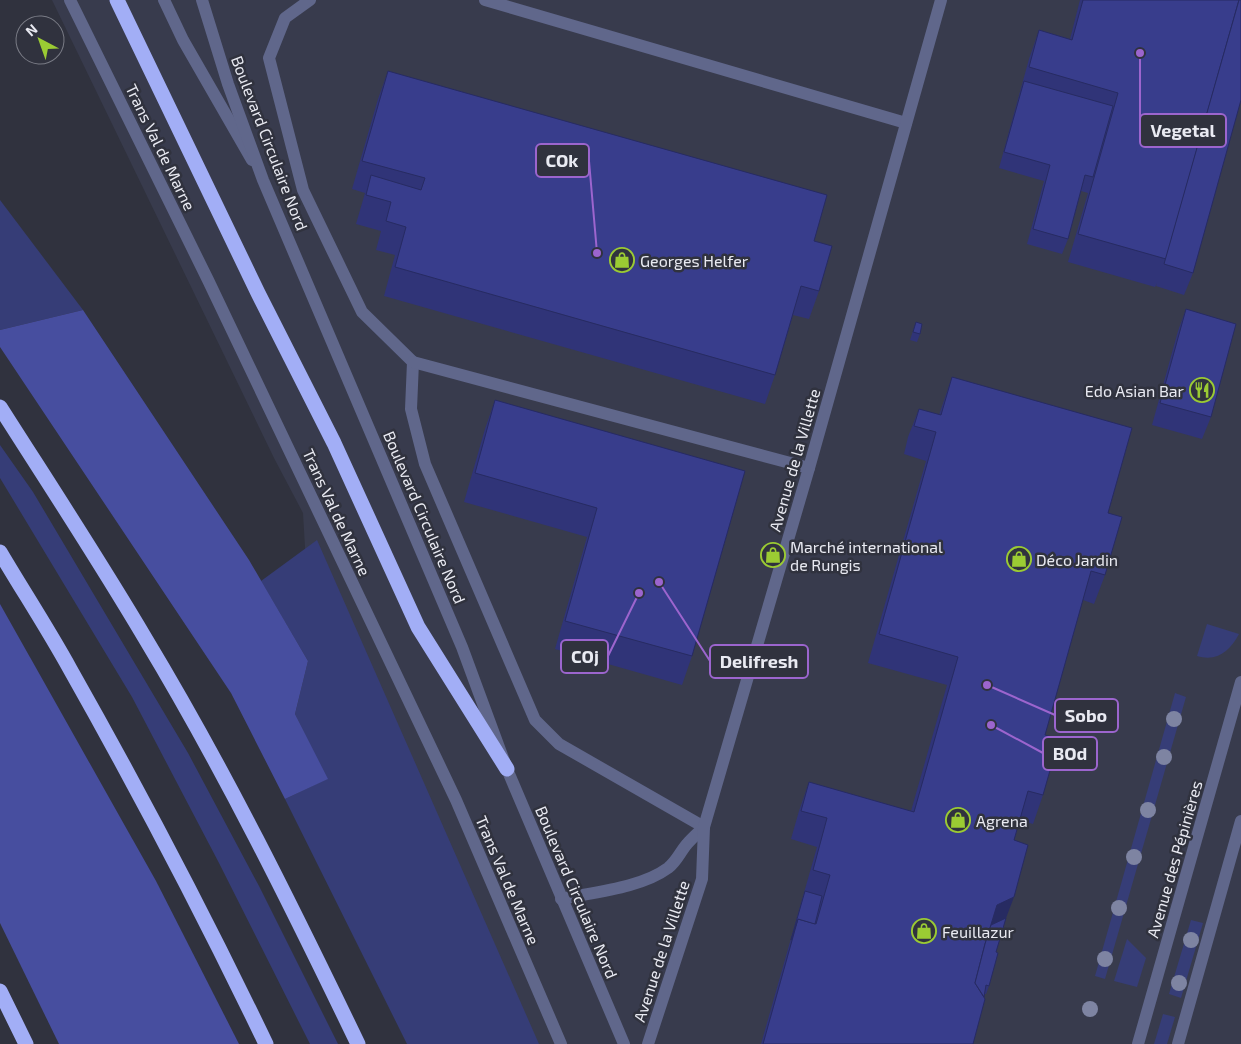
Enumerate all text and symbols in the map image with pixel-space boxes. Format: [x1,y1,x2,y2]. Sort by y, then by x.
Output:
north arrow [15,15,65,65]
text: N [22,20,41,40]
street label: Boulevard Circulaire Nord [228,53,312,233]
street label: Trans Val de Marne [122,81,200,213]
callout: Vegetal [1140,114,1226,147]
text: Vegetal [1150,119,1216,141]
callout: COk [536,144,589,177]
text: COk [546,149,578,171]
shop icon: Georges Helfer [609,247,635,273]
place label: Georges Helfer [640,251,749,270]
restaurant icon: Edo Asian Bar [1189,377,1215,403]
place label: Edo Asian Bar [1085,381,1185,400]
street label: Avenue de la Villette [764,386,824,534]
street label: Boulevard Circulaire Nord [380,428,470,606]
street label: Trans Val de Marne [299,445,375,579]
place label: Marché international de Rungis [790,537,943,574]
shop icon: Marché international de Rungis [760,542,786,568]
shop icon: Déco Jardin [1006,546,1032,572]
place label: Déco Jardin [1036,550,1118,569]
callout: COj [561,640,608,673]
text: COj [571,645,599,667]
callout: Delifresh [710,645,808,678]
text: Delifresh [720,650,798,672]
callout: Sobo [1055,699,1118,732]
text: Sobo [1065,704,1107,726]
callout: BOd [1043,737,1097,770]
text: BOd [1053,742,1087,764]
street label: Avenue des Pépinières [1142,778,1206,940]
street label: Boulevard Circulaire Nord [532,803,622,981]
shop icon: Agrena [945,807,971,833]
place label: Agrena [976,811,1028,830]
street label: Trans Val de Marne [472,813,544,947]
street label: Avenue de la Villette [629,878,693,1024]
shop icon: Feuillazur [911,918,937,944]
place label: Feuillazur [942,922,1015,941]

